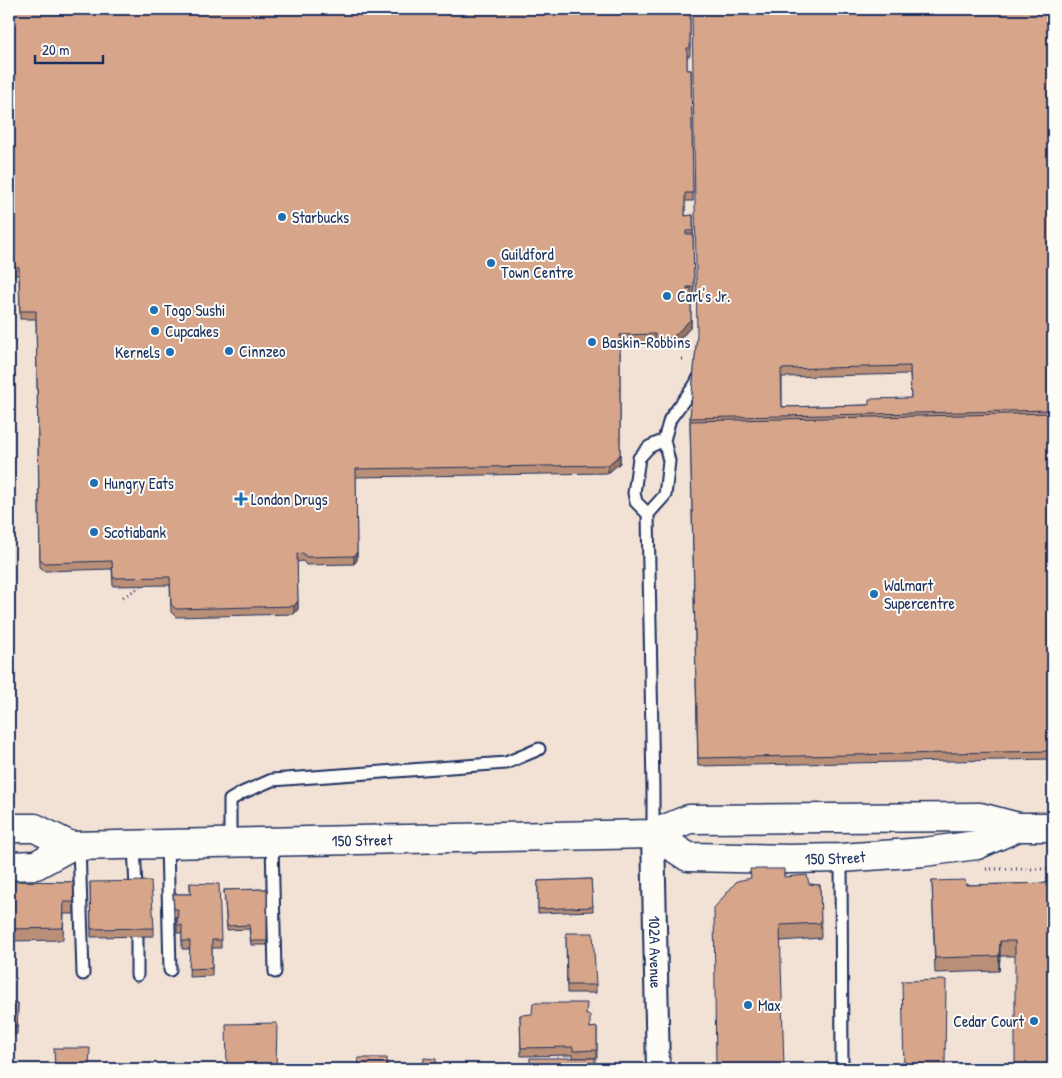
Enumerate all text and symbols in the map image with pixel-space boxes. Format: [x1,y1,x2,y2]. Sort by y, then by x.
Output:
scale bar [35,32,102,64]
text: 20 m [42,39,69,60]
place label: Starbucks [292,206,349,228]
marker: Starbucks [276,211,288,223]
place label: Guildford Town Centre [501,243,574,283]
marker: Guildford Town Centre [485,257,497,269]
place label: Carl's Jr. [677,285,730,307]
marker: Carl's Jr. [661,290,673,302]
place label: Togo Sushi [164,299,225,321]
marker: Togo Sushi [148,304,160,316]
place label: Cupcakes [165,320,219,342]
marker: Cupcakes [149,325,161,337]
place label: Baskin-Robbins [602,331,690,353]
marker: Baskin-Robbins [586,336,598,348]
place label: Cinnzeo [239,340,286,362]
place label: Kernels [115,341,160,363]
marker: Cinnzeo [223,345,235,357]
marker: Kernels [164,346,176,358]
place label: Hungry Eats [104,472,174,494]
marker: Hungry Eats [88,477,100,489]
place label: London Drugs [251,488,328,510]
marker: London Drugs [235,493,247,505]
place label: Scotiabank [104,521,166,543]
marker: Scotiabank [88,526,100,538]
place label: Walmart Supercentre [884,574,956,614]
marker: Walmart Supercentre [868,588,880,600]
street label: 150 Street [331,828,393,852]
street label: 150 Street [805,845,867,870]
street label: 102A Avenue [644,915,667,989]
place label: Max [758,994,781,1016]
marker: Max [742,999,754,1011]
place label: Cedar Court [953,1010,1024,1032]
marker: Cedar Court [1028,1015,1040,1027]

